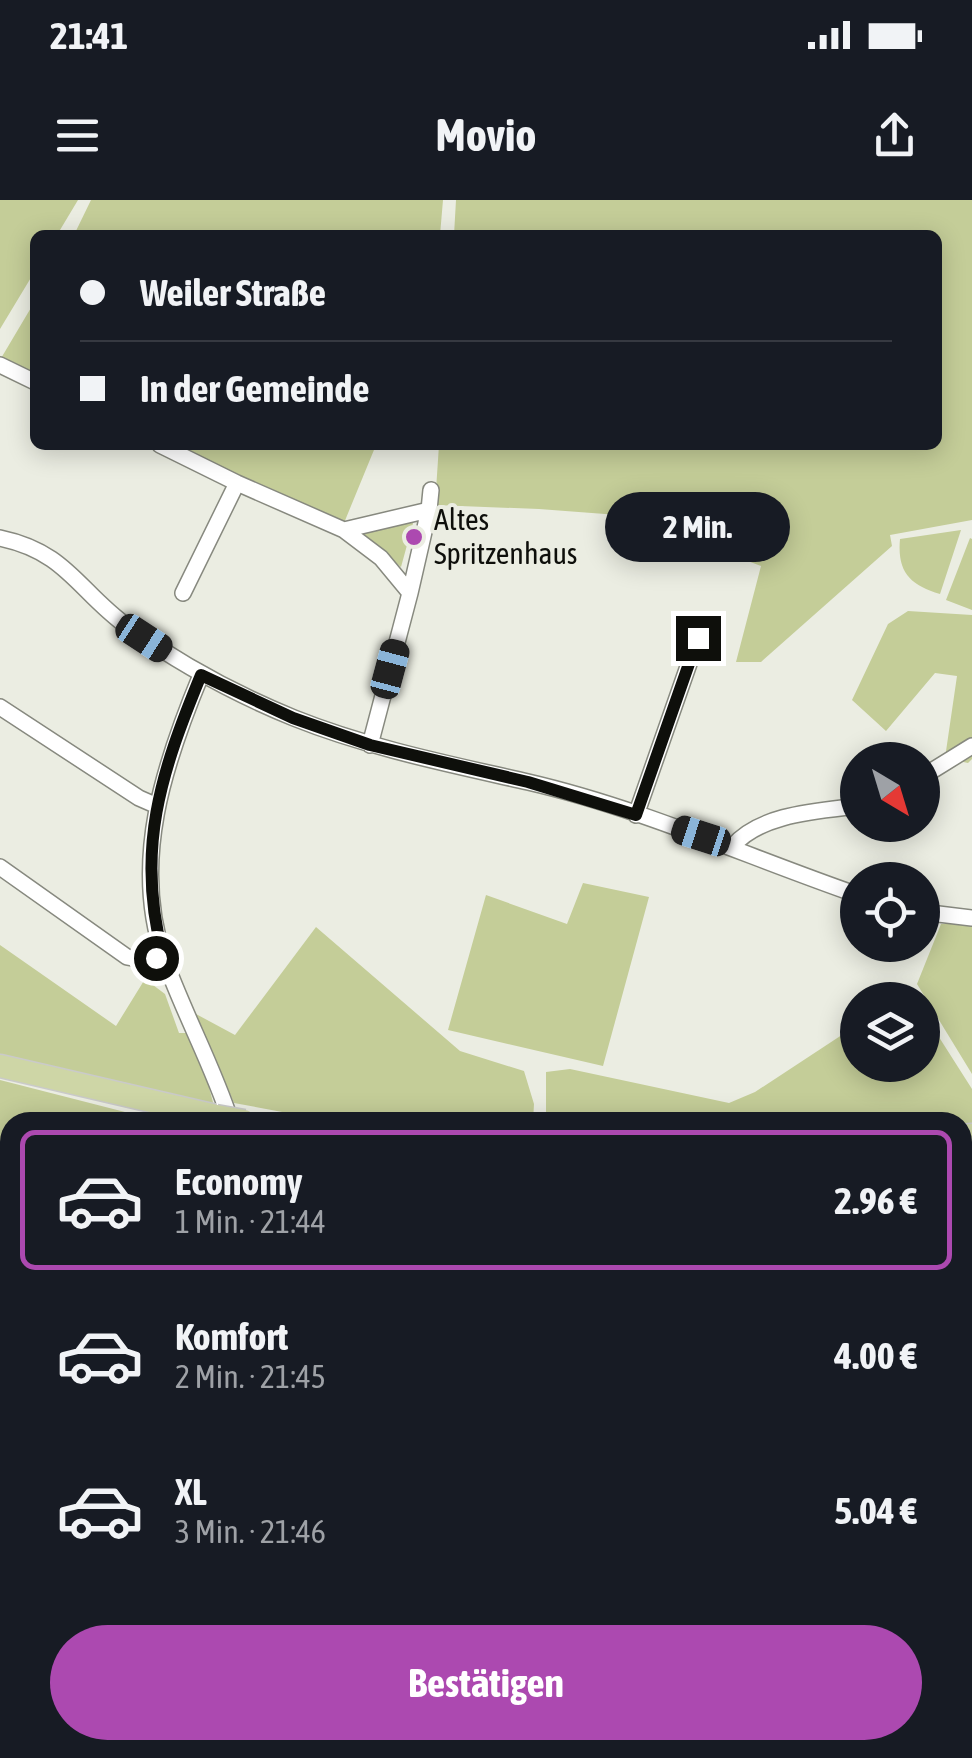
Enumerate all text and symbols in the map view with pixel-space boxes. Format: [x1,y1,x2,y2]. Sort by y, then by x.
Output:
text: 21:41 [50,14,128,57]
icon: menu [50,108,105,163]
icon: share [867,108,922,163]
text: Movio [436,109,536,161]
text: Weiler Straße [140,271,326,314]
text: In der Gemeinde [140,367,369,410]
callout: 2 Min. [606,493,790,563]
place label: Altes Spritzenhaus [434,502,577,570]
text: 2 Min. [663,508,732,545]
marker: Altes Spritzenhaus [403,526,425,548]
car [111,609,177,667]
route end [676,616,721,661]
car [368,636,412,702]
north arrow [840,742,940,842]
map controls [840,742,940,1082]
car [668,812,734,860]
button: locate [840,862,940,962]
route start [134,936,179,981]
button: layers [840,982,940,1082]
icon: car [55,1155,145,1245]
text: Economy [175,1160,302,1203]
text: 2.96 € [834,1179,917,1222]
text: 1 Min. · 21:44 [175,1203,326,1240]
icon: car [55,1310,145,1400]
text: Komfort [175,1315,288,1358]
text: 4.00 € [834,1334,917,1377]
text: 2 Min. · 21:45 [175,1358,326,1395]
icon: car [55,1465,145,1555]
text: XL [175,1470,207,1513]
text: 5.04 € [834,1489,917,1532]
text: 3 Min. · 21:46 [175,1513,326,1550]
button: Bestätigen [50,1625,922,1740]

